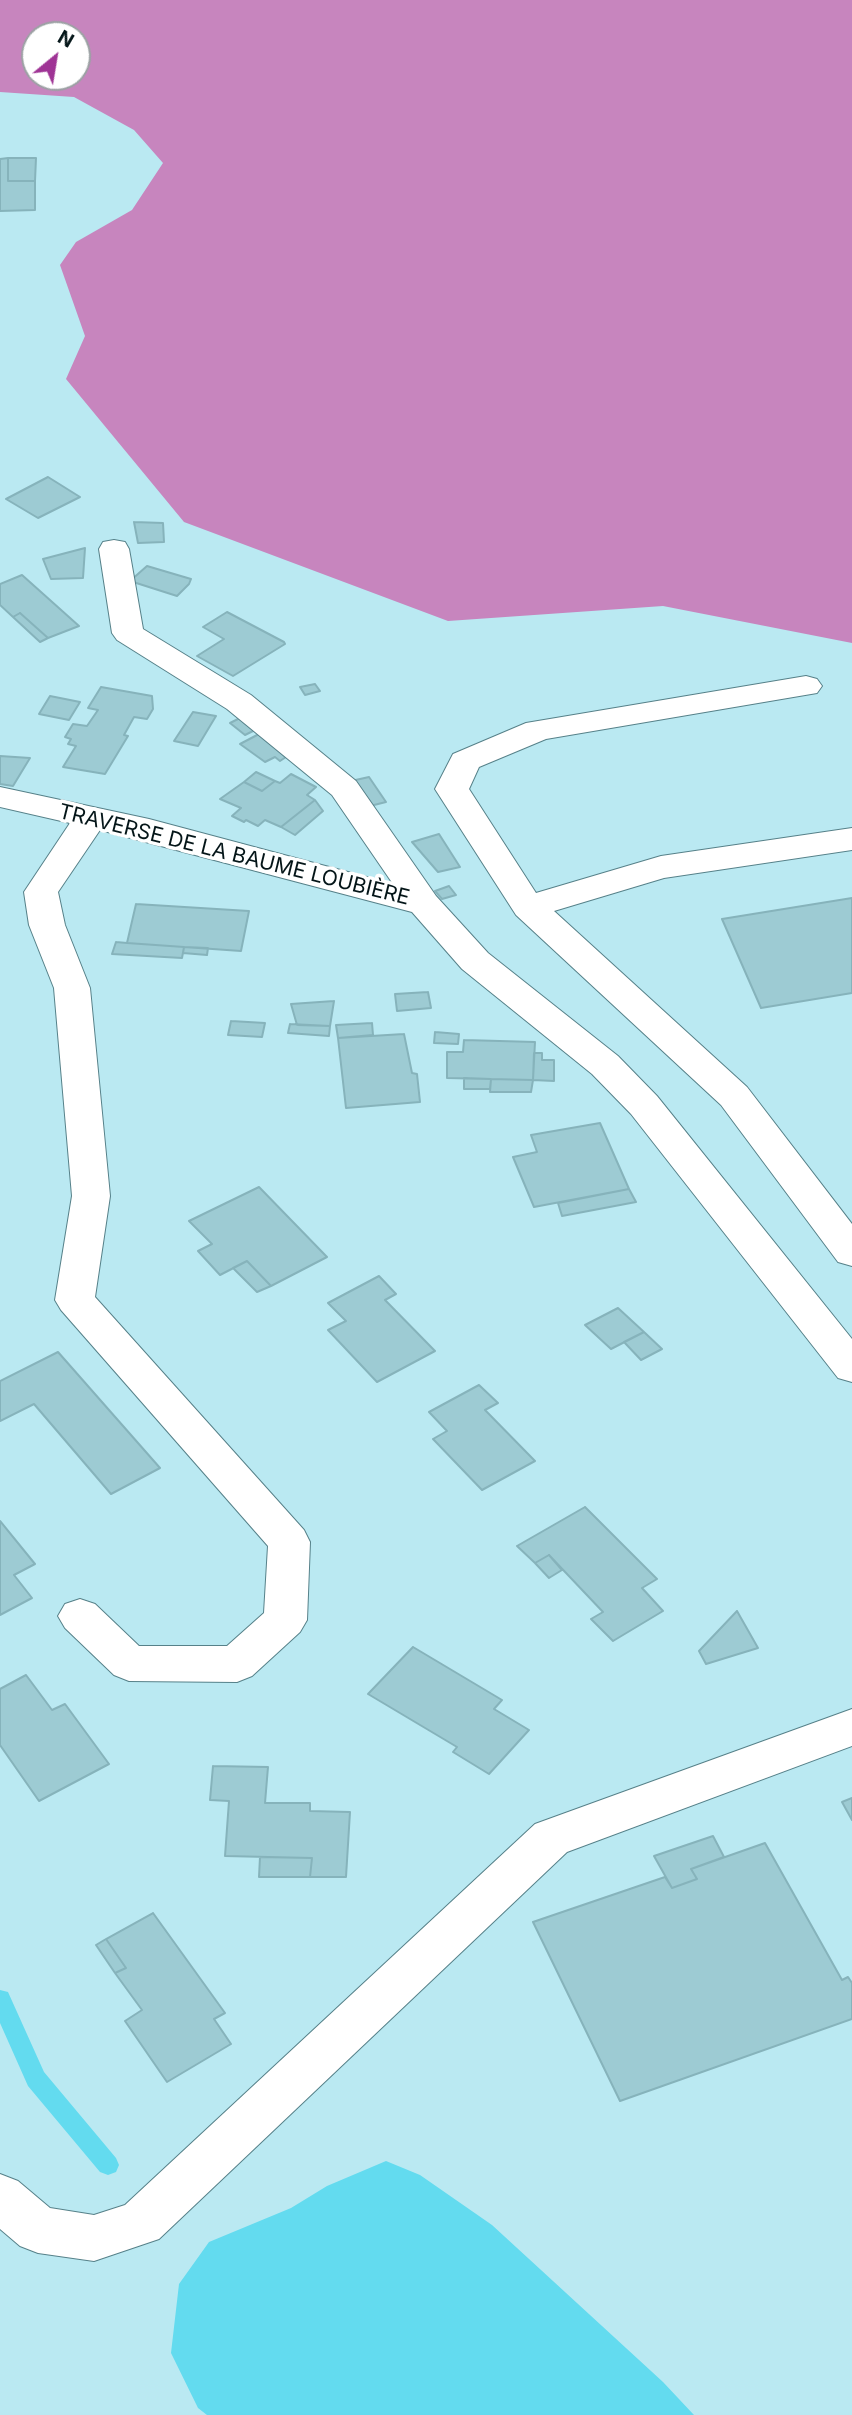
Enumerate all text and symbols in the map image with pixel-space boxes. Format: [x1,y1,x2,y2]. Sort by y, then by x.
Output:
north arrow [21,21,91,91]
text: N [54,26,78,53]
street label: TRAVERSE DE LA BAUME LOUBIÈRE [56,799,412,911]

